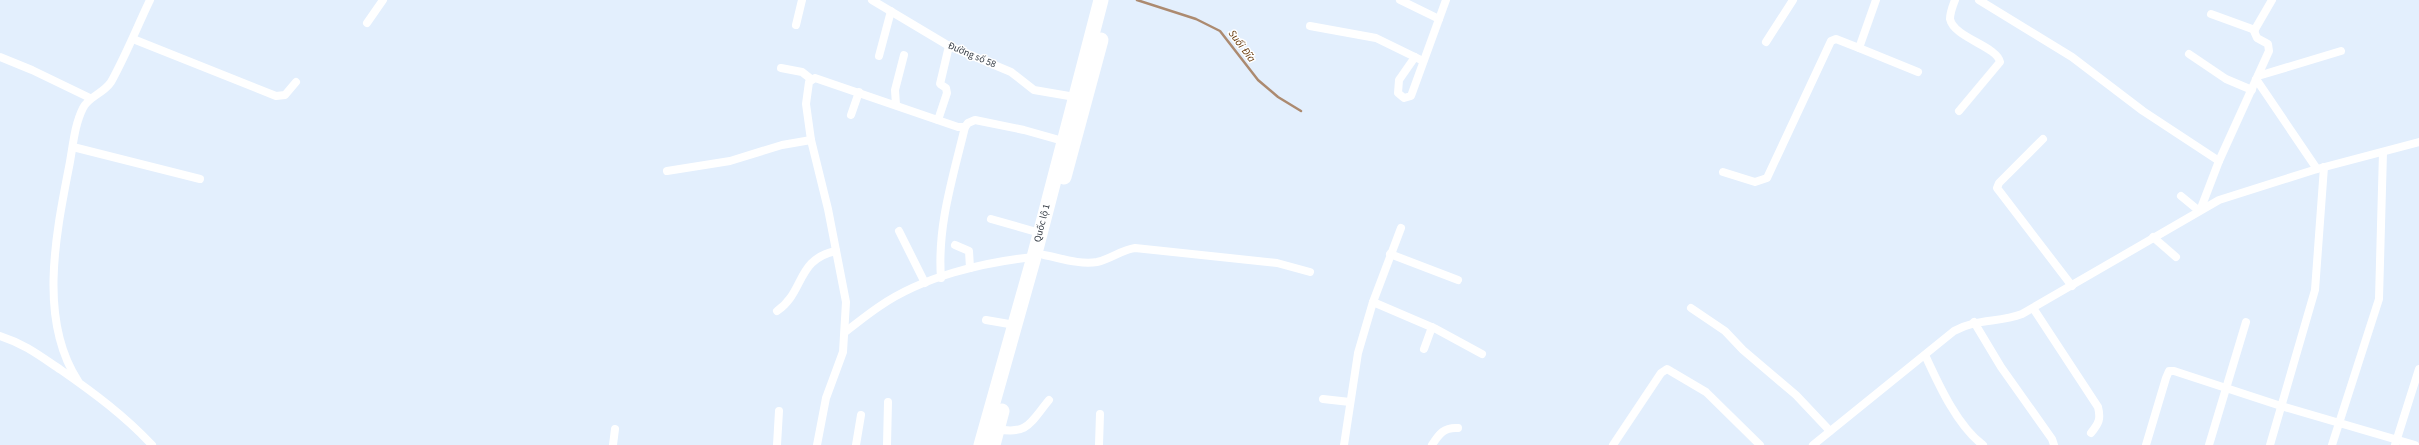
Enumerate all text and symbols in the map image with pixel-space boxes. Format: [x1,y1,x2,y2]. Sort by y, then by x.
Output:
water label: Suối Đĩa [1225,27,1259,65]
street label: Đường số 58 [946,39,998,71]
street label: Quốc lộ 1 [1030,202,1054,244]

